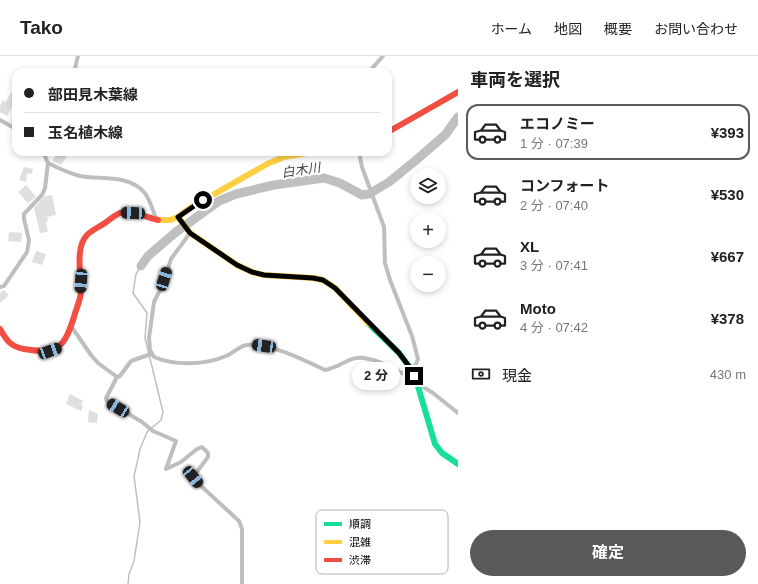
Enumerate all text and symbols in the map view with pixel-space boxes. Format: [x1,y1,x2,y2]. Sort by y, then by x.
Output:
text: Tako [20,17,63,38]
text: ホーム [490,21,532,37]
text: 地図 [554,21,582,37]
text: 概要 [604,21,632,37]
text: お問い合わせ [654,21,738,37]
text: 車両を選択 [470,70,560,90]
text: 部田見木葉線 [48,86,138,103]
icon: car [472,114,508,150]
text: エコノミー [520,115,595,132]
text: 玉名植木線 [48,124,123,141]
text: ¥393 [711,124,744,141]
text: 1 分 · 07:39 [520,136,588,151]
water label: 白木川 [281,160,323,180]
map controls [410,168,446,292]
button: layers [410,168,446,204]
icon: car [472,176,508,212]
text: コンフォート [520,177,610,194]
text: ¥530 [711,186,744,203]
route start [194,191,212,209]
text: 2 分 · 07:40 [520,198,588,213]
car [121,207,145,219]
button: + [410,212,446,248]
icon: car [472,238,508,274]
text: XL [520,238,539,255]
text: ¥667 [711,248,744,265]
button: − [410,256,446,292]
text: 3 分 · 07:41 [520,258,588,273]
car [155,266,173,292]
car [74,269,88,293]
icon: car [472,300,508,336]
text: Moto [520,300,556,317]
text: ¥378 [711,310,744,327]
text: 4 分 · 07:42 [520,320,588,335]
car [251,338,277,354]
car [37,341,63,361]
callout: 2 分 [352,362,400,390]
icon: cash [470,363,492,385]
route end [405,367,423,385]
text: 現金 [502,367,532,384]
text: 430 m [710,367,746,382]
text: 2 分 [364,368,388,383]
car [105,397,131,419]
car [181,464,205,490]
legend [316,510,448,574]
text: 順調 [349,518,371,530]
button: 確定 [470,530,746,576]
text: 混雑 [349,536,371,548]
text: 渋滞 [349,554,371,566]

